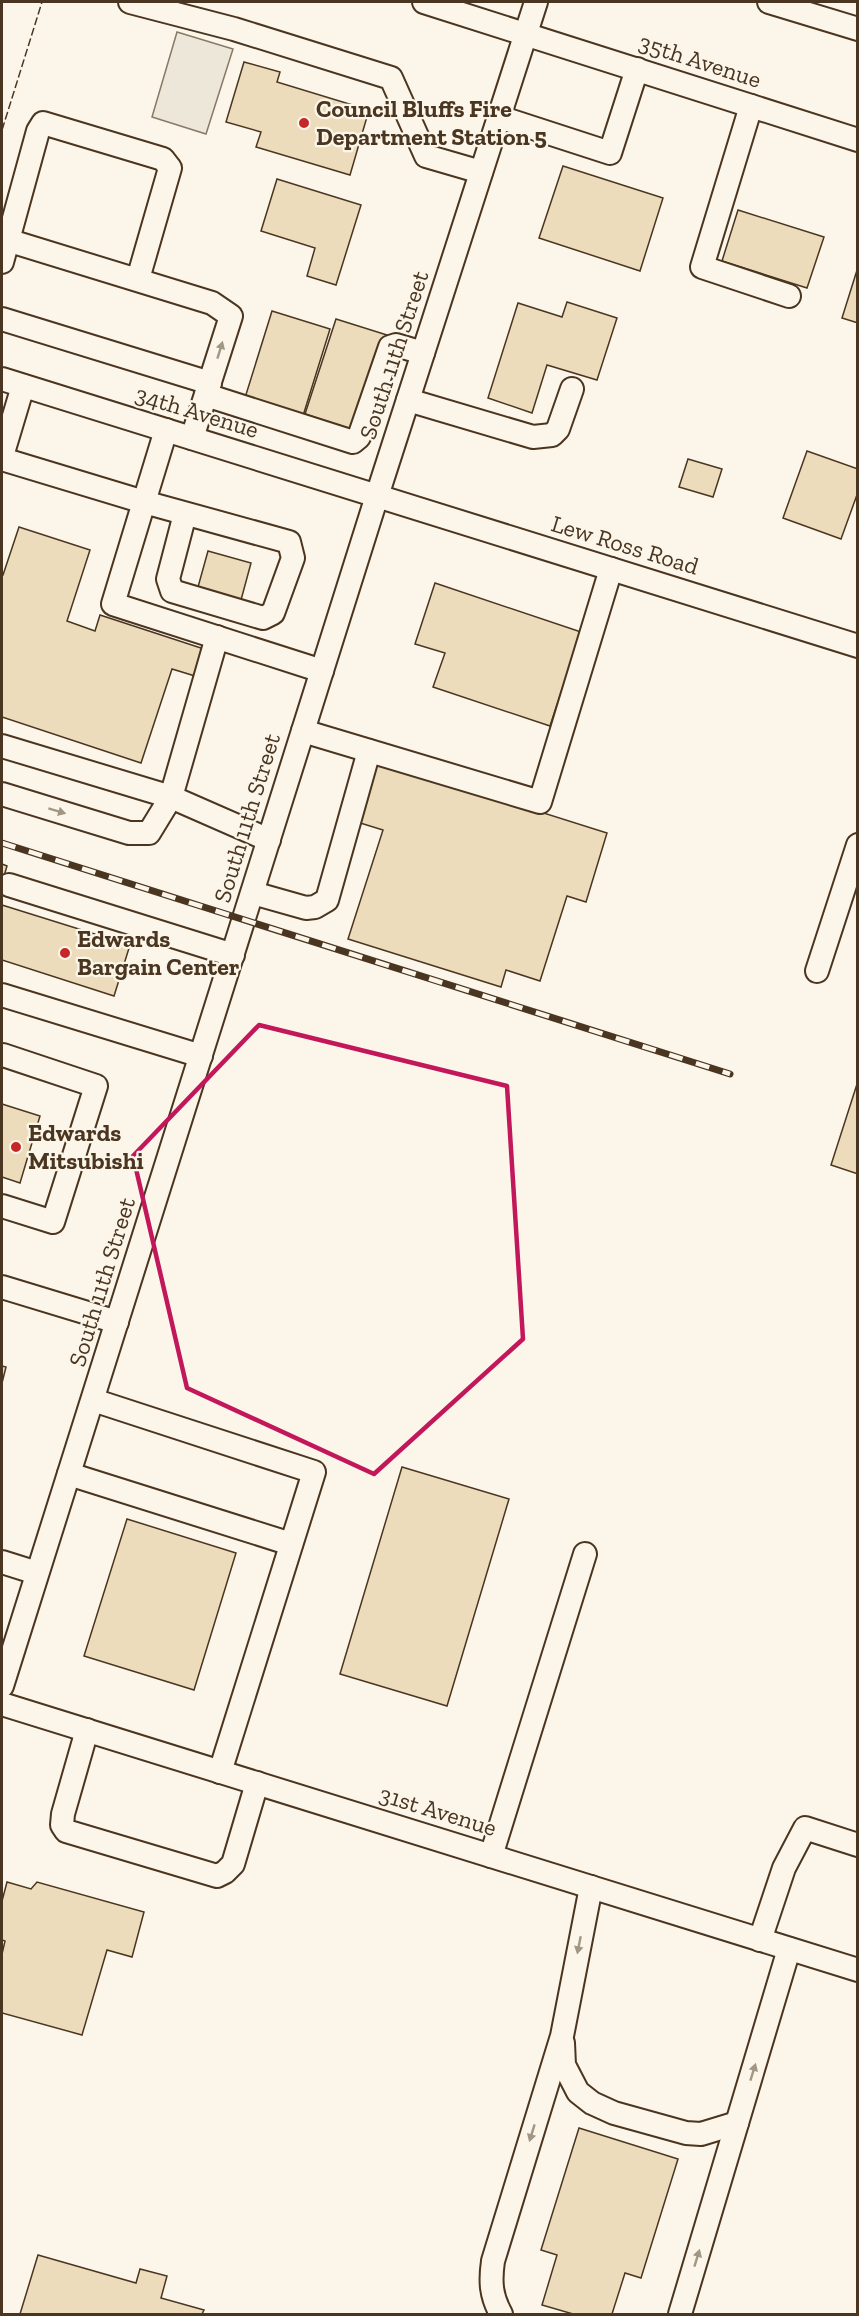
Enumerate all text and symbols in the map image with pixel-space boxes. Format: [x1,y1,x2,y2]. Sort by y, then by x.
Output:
street label: 35th Avenue [635,27,765,94]
place label: Council Bluffs Fire Department Station 5 [316,94,547,151]
marker: Council Bluffs Fire Department Station 5 [297,116,311,130]
street label: South 11th Street [353,267,434,443]
one-way arrow [216,341,226,359]
street label: 34th Avenue [132,379,262,444]
street label: Lew Ross Road [548,508,702,581]
street label: South 11th Street [207,730,286,906]
one-way arrow [48,807,66,816]
place label: Edwards Bargain Center [77,924,240,981]
marker: Edwards Bargain Center [58,946,72,960]
place label: Edwards Mitsubishi [28,1118,144,1175]
marker: Edwards Mitsubishi [9,1140,23,1154]
street label: South 11th Street [62,1194,141,1370]
street label: 31st Avenue [376,1779,500,1842]
one-way arrow [574,1935,583,1954]
one-way arrow [749,2063,758,2081]
one-way arrow [527,2124,536,2142]
one-way arrow [693,2249,702,2267]

